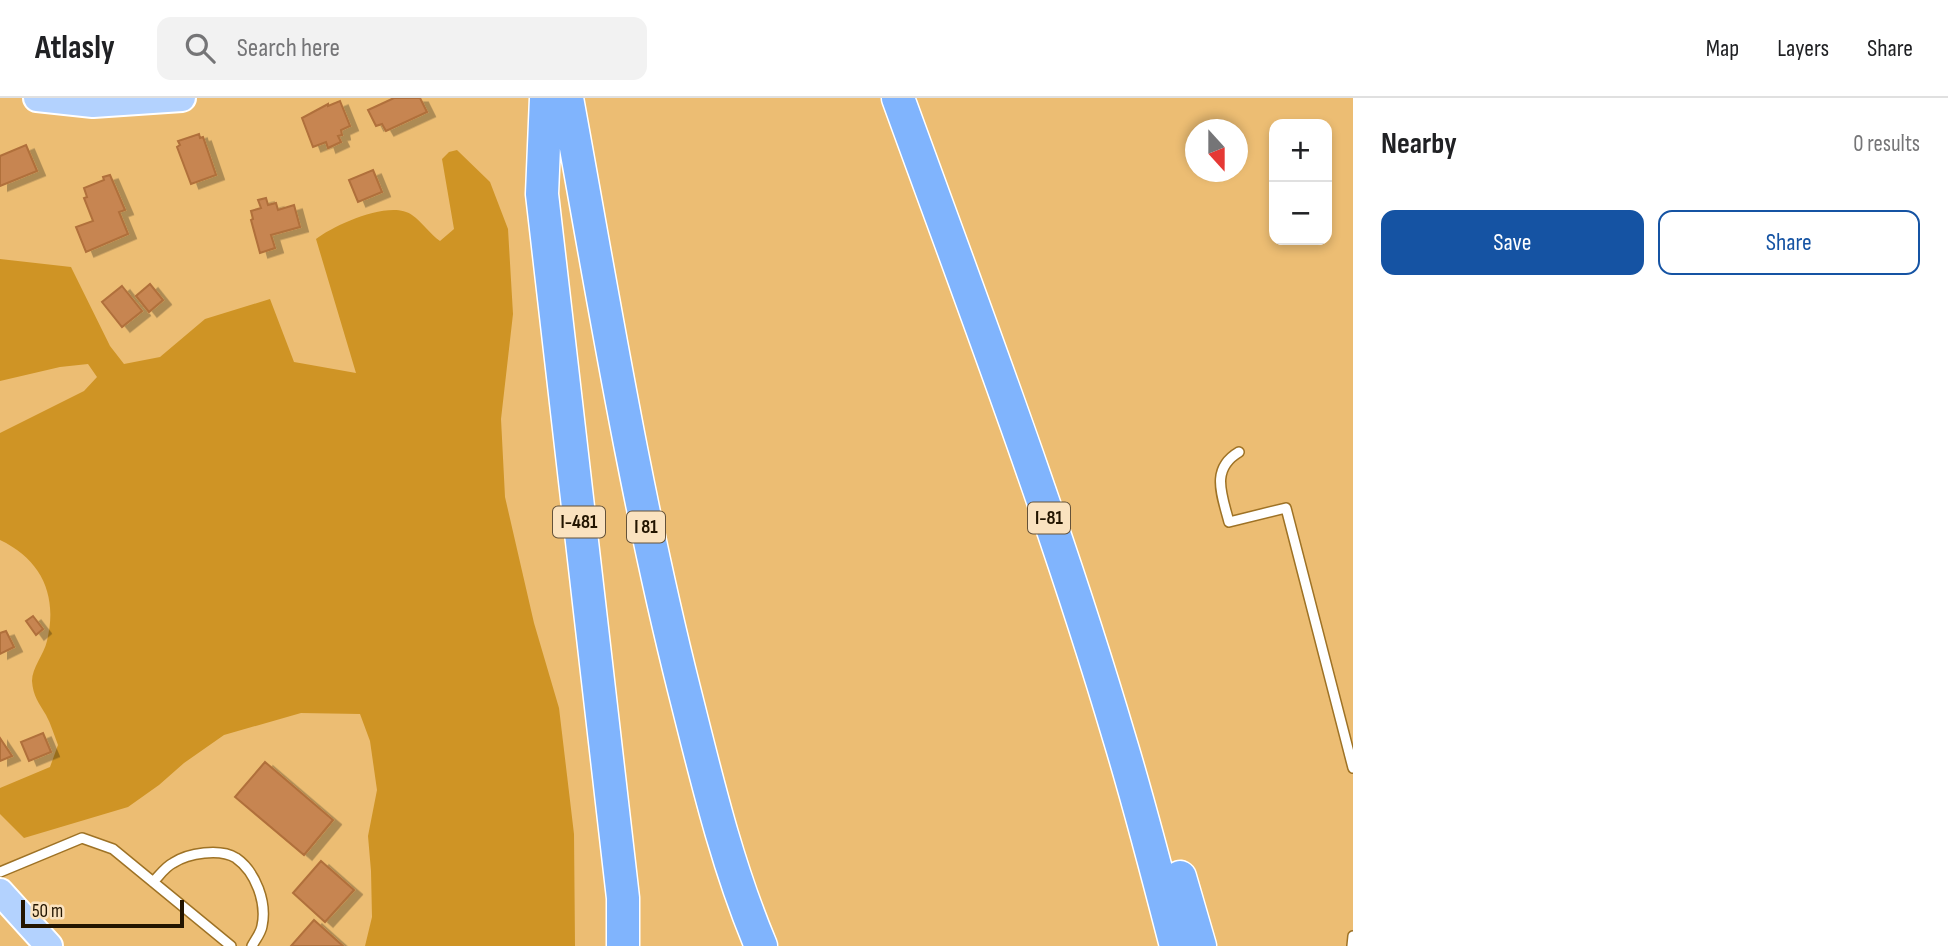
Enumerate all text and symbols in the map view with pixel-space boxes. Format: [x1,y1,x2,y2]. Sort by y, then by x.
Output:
search box [157,17,647,80]
text: Atlasly [35,28,115,68]
icon: search [181,29,219,67]
text: Search here [237,33,340,64]
text: Map [1706,34,1739,63]
text: Layers [1777,34,1829,63]
text: Share [1867,34,1913,63]
north arrow [1185,119,1248,182]
map controls [1269,119,1332,245]
button: + [1269,119,1332,182]
text: Nearby [1381,126,1457,162]
text: 0 results [1853,130,1920,158]
button: − [1269,182,1332,245]
button: Save [1381,210,1644,275]
button: Share [1658,210,1920,275]
road number: I-81 [1028,502,1070,534]
road number: I-481 [553,506,605,538]
road number: I 81 [627,512,665,542]
scale bar [21,897,184,929]
text: 50 m [32,900,63,923]

